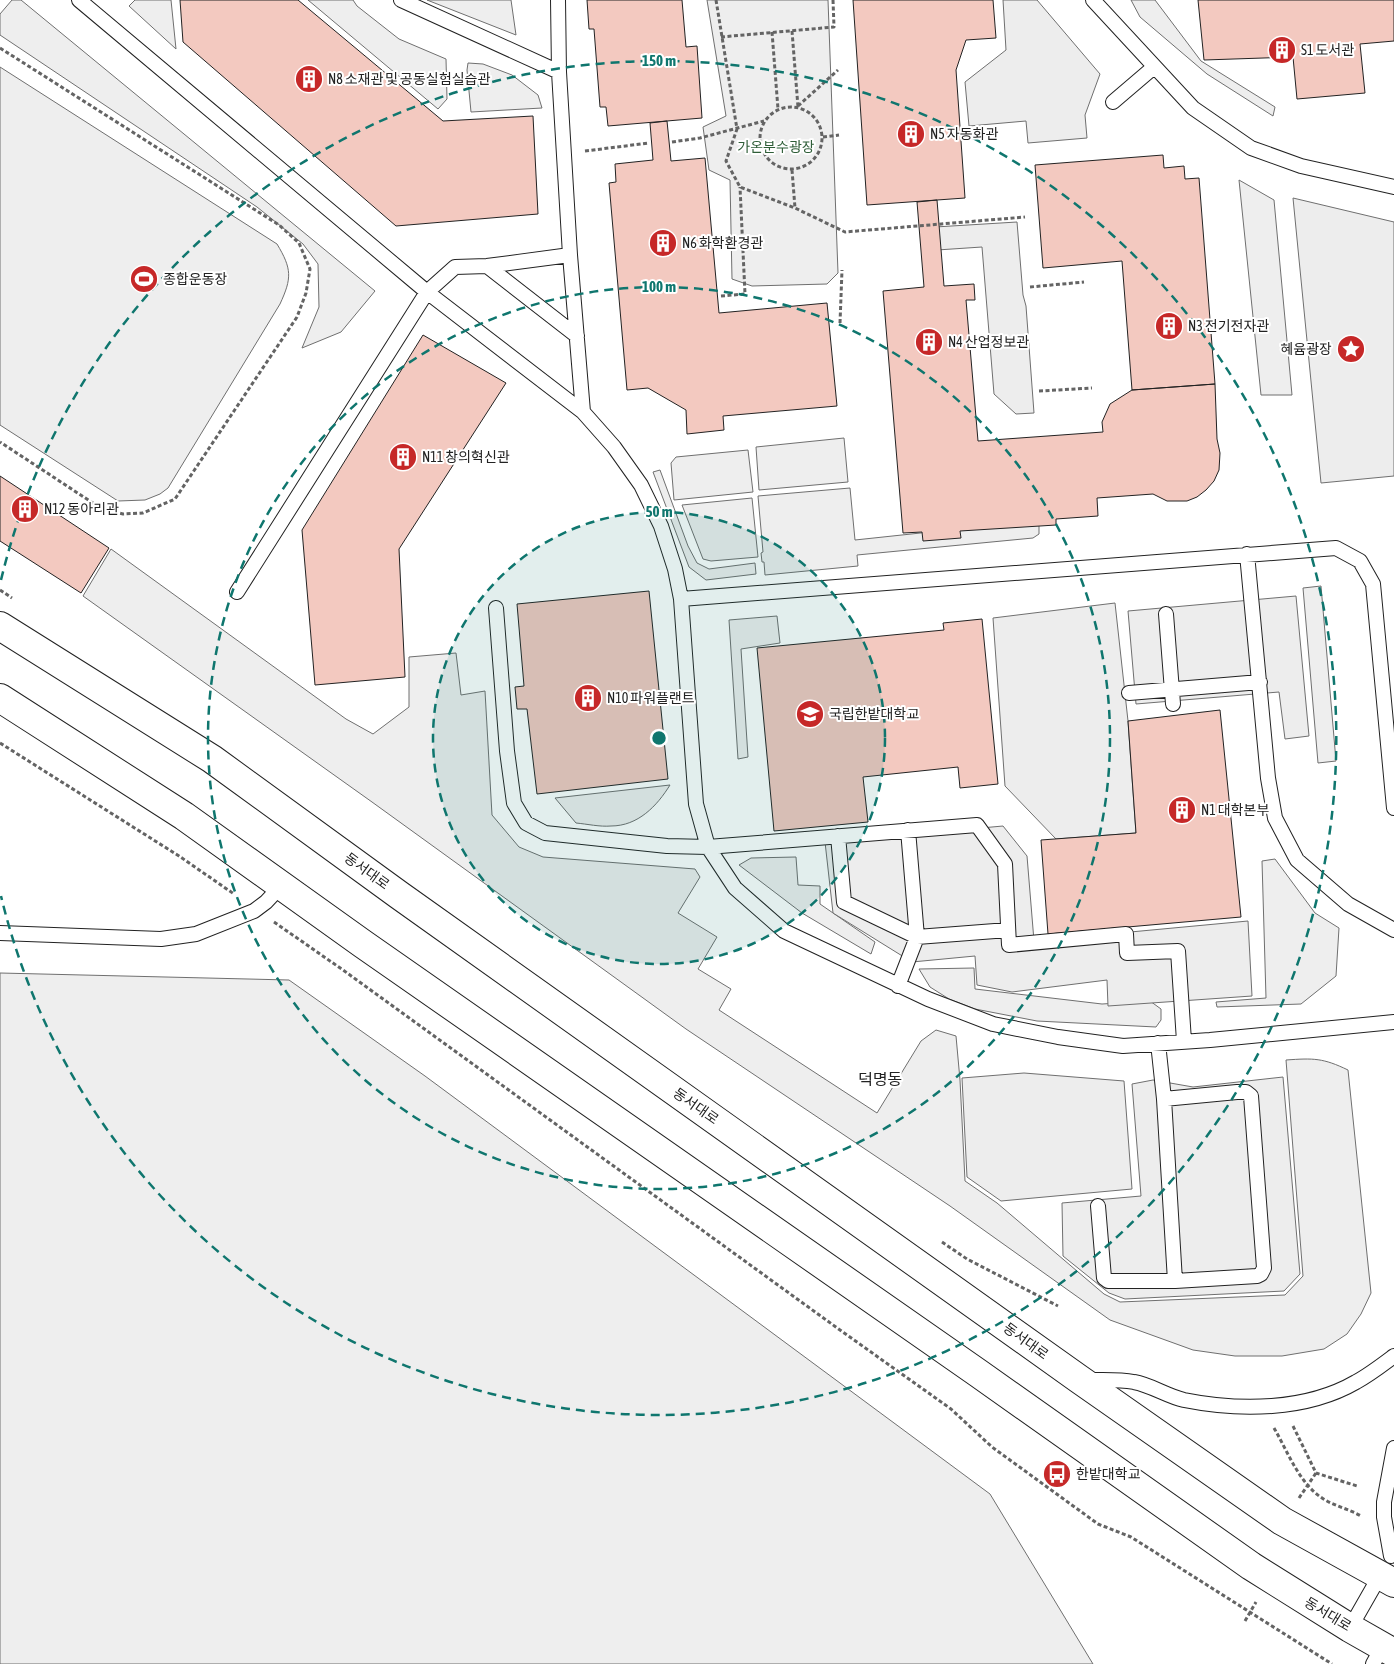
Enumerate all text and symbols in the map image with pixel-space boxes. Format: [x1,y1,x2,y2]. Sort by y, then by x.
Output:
building icon: S1 도서관 [1267,35,1297,65]
place label: S1 도서관 [1301,42,1354,58]
text: 150 m [642,52,676,69]
building icon: N8 소재관 및 공동실험실습관 [294,64,324,94]
place label: N8 소재관 및 공동실험실습관 [328,71,490,87]
building icon: N5 자동화관 [896,119,926,149]
place label: N5 자동화관 [930,126,998,142]
park label: 가온분수광장 [737,139,815,155]
building icon: N6 화학환경관 [648,228,678,258]
place label: N6 화학환경관 [682,235,763,251]
sports icon: 종합운동장 [129,264,159,294]
place label: 종합운동장 [163,271,228,287]
text: 100 m [642,278,676,295]
building icon: N3 전기전자관 [1154,311,1184,341]
place label: N3 전기전자관 [1188,318,1269,334]
building icon: N4 산업정보관 [914,327,944,357]
place label: N4 산업정보관 [948,334,1029,350]
place icon: 혜윰광장 [1336,334,1366,364]
place label: 혜윰광장 [1280,341,1332,357]
building icon: N11 창의혁신관 [388,442,418,472]
place label: N11 창의혁신관 [422,449,510,465]
building icon: N12 동아리관 [10,494,40,524]
place label: N12 동아리관 [44,501,119,517]
text: 50 m [646,503,673,520]
building icon: N10 파워플랜트 [573,683,603,713]
place label: N10 파워플랜트 [607,690,695,706]
school or university icon: 국립한밭대학교 [795,699,825,729]
place label: 국립한밭대학교 [829,706,919,722]
centre of rings [650,729,668,747]
building icon: N1 대학본부 [1167,795,1197,825]
place label: N1 대학본부 [1201,802,1269,818]
street label: 동서대로 [341,849,393,893]
district label: 덕명동 [858,1070,902,1088]
street label: 동서대로 [670,1085,722,1127]
street label: 동서대로 [1000,1319,1052,1363]
bus stop icon: 한밭대학교 [1042,1459,1072,1489]
place label: 한밭대학교 [1076,1466,1141,1482]
street label: 동서대로 [1302,1594,1354,1634]

